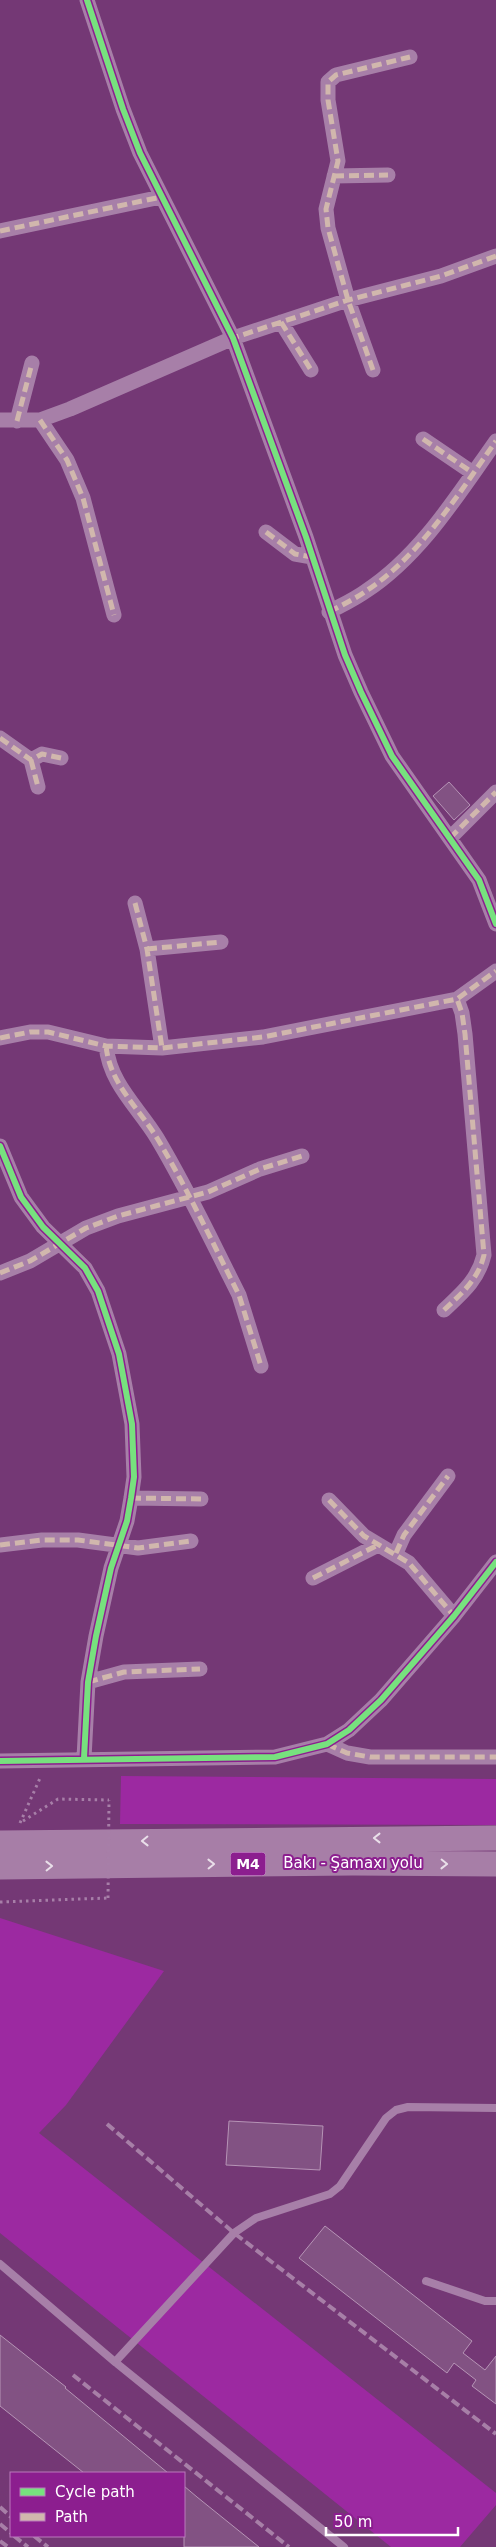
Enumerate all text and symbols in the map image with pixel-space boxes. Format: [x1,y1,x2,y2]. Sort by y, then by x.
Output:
one-way arrow [373,1833,381,1843]
one-way arrow [141,1836,148,1846]
road number: M4 [230,1852,266,1876]
street label: Bakı - Şamaxı yolu [283,1854,423,1872]
one-way arrow [208,1859,215,1869]
one-way arrow [440,1859,448,1869]
one-way arrow [45,1861,53,1871]
legend [10,2472,185,2537]
text: Cycle path [55,2483,135,2501]
scale bar [326,2504,458,2536]
text: Path [55,2508,88,2526]
text: 50 m [334,2513,372,2531]

